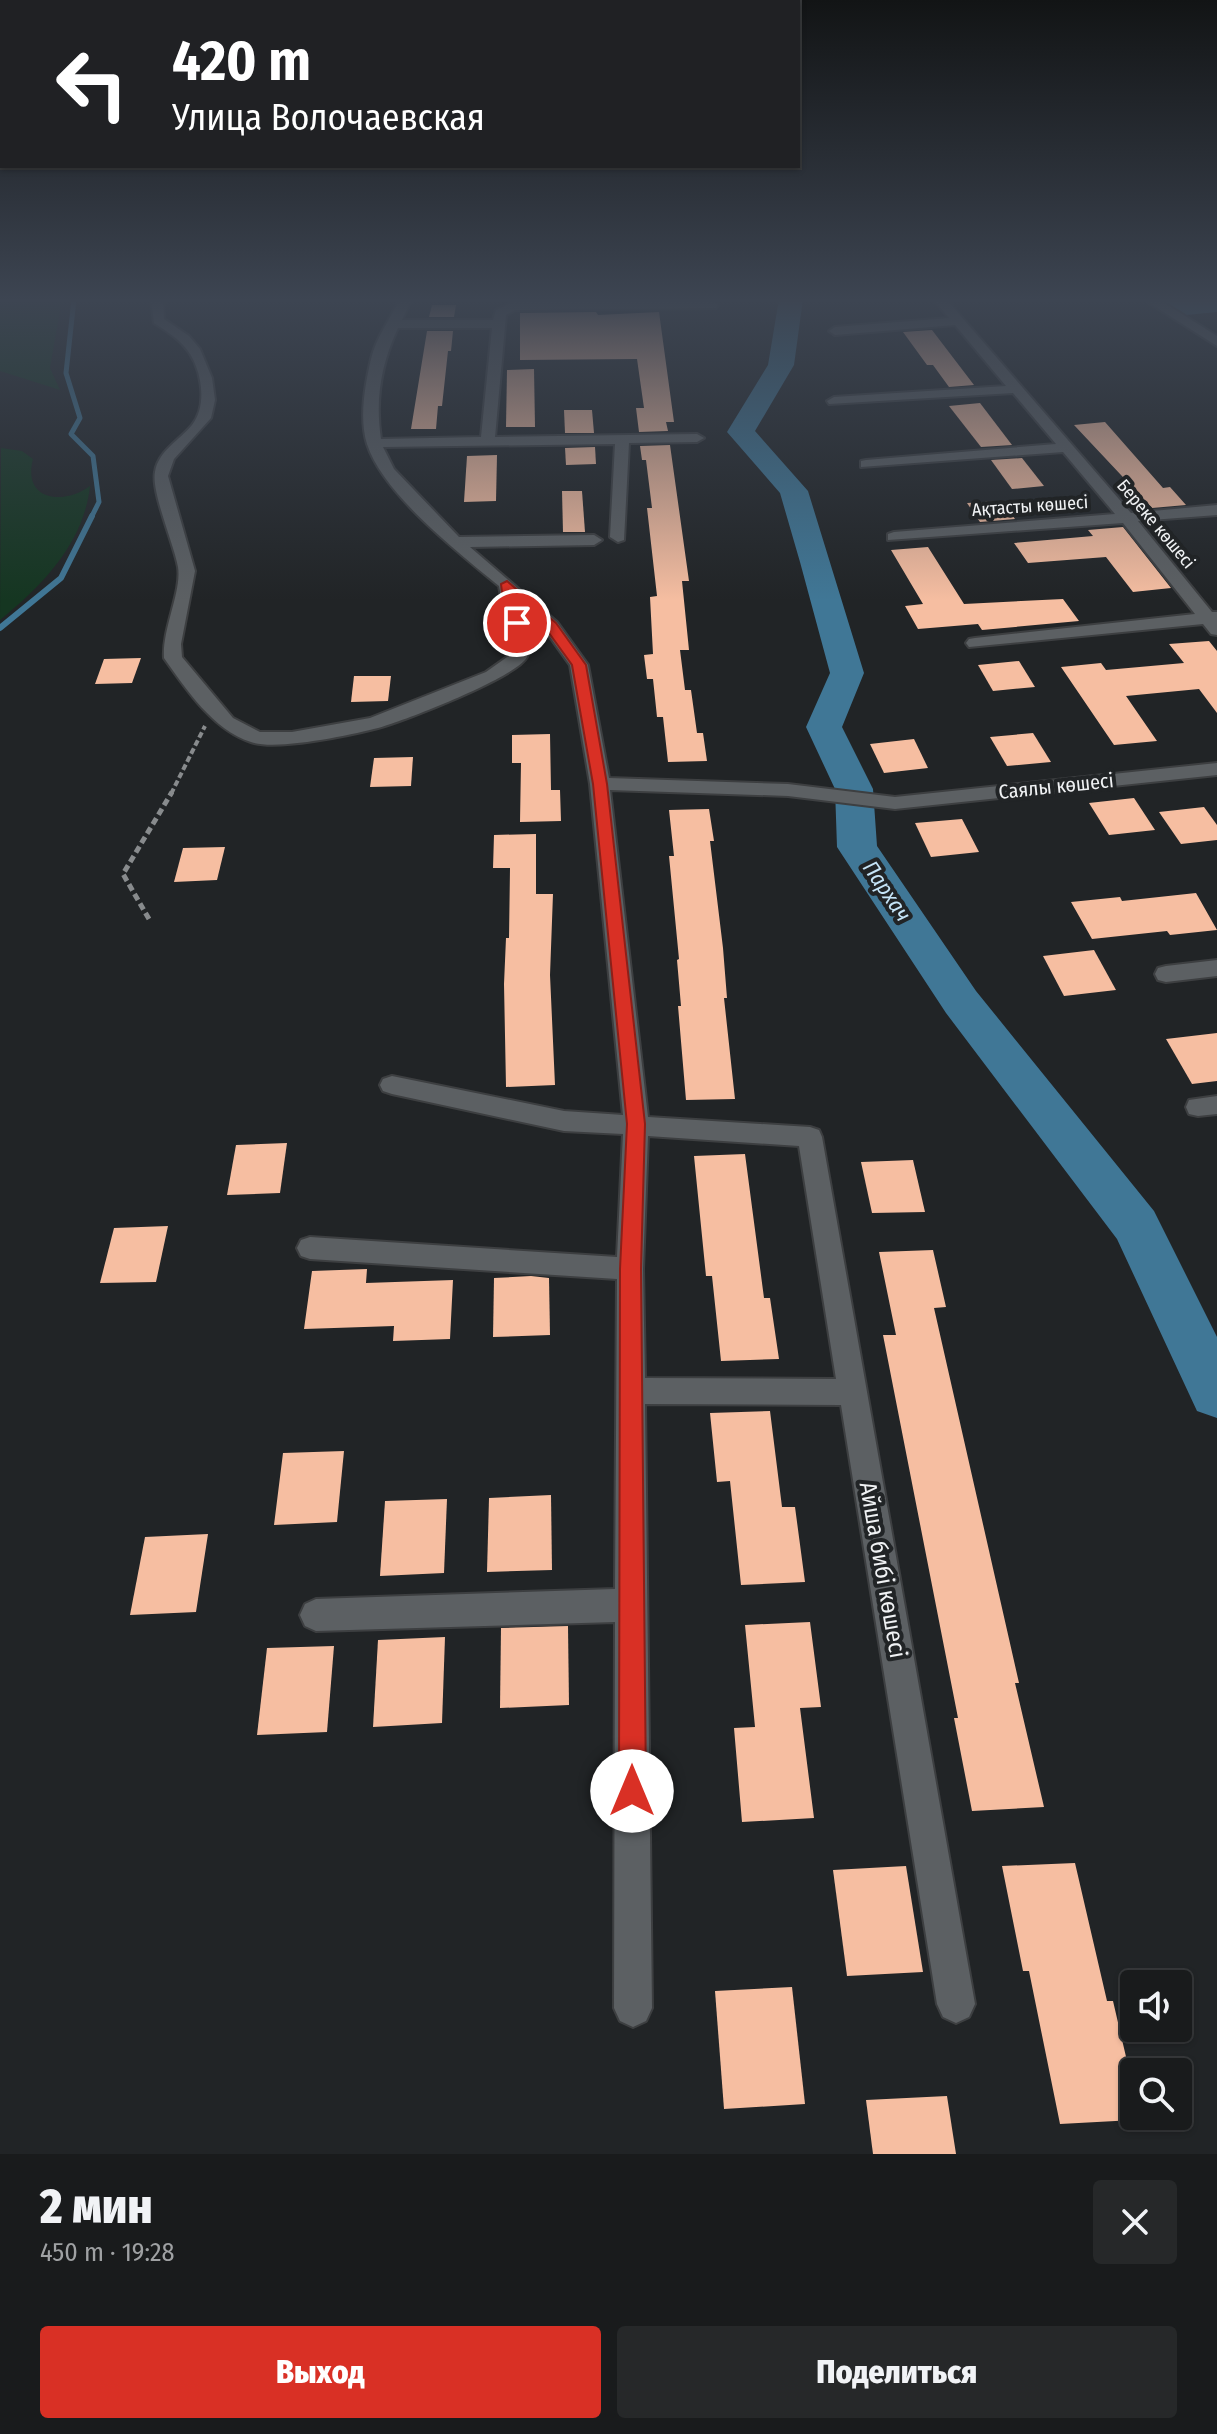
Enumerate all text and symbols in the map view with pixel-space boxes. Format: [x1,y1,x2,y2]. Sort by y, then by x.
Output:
text: 420 m [172,28,311,95]
icon: left [40,32,144,136]
text: Улица Волочаевская [172,96,485,140]
street label: Береке көшесі [1112,475,1200,573]
street label: Ақтасты көшесі [971,491,1089,521]
pin [483,589,551,657]
icon: arrive [495,601,539,645]
street label: Саялы көшесі [997,768,1115,804]
water label: Пархач [857,855,917,927]
street label: Айша бибі көшесі [854,1480,912,1660]
position arrow [590,1749,674,1833]
map controls [1120,1970,1192,2130]
button: sound [1120,1970,1192,2042]
button: search [1120,2058,1192,2130]
text: 2 мин [40,2178,153,2236]
button: close [1093,2180,1177,2264]
text: 450 m · 19:28 [40,2237,174,2268]
button: Выход [40,2326,601,2418]
button: Поделиться [617,2326,1177,2418]

